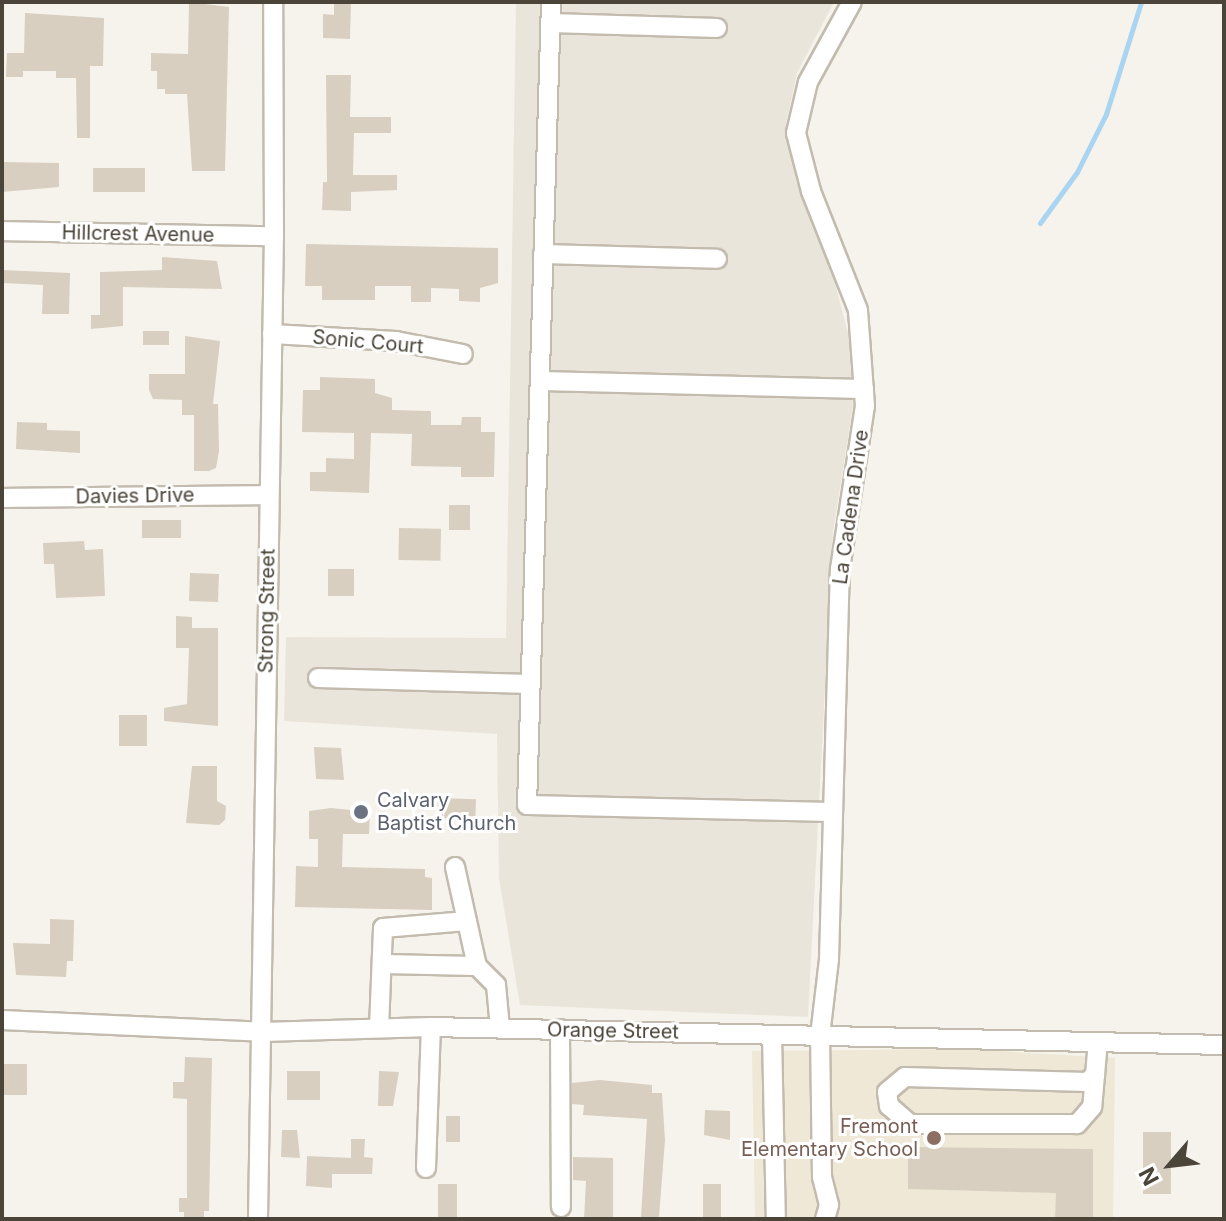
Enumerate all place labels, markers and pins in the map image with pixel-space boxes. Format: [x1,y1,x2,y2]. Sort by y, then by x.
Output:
place label: Calvary Baptist Church [377,788,516,835]
marker: Calvary Baptist Church [352,803,370,821]
place label: Fremont Elementary School [741,1114,918,1161]
marker: Fremont Elementary School [925,1129,943,1147]

